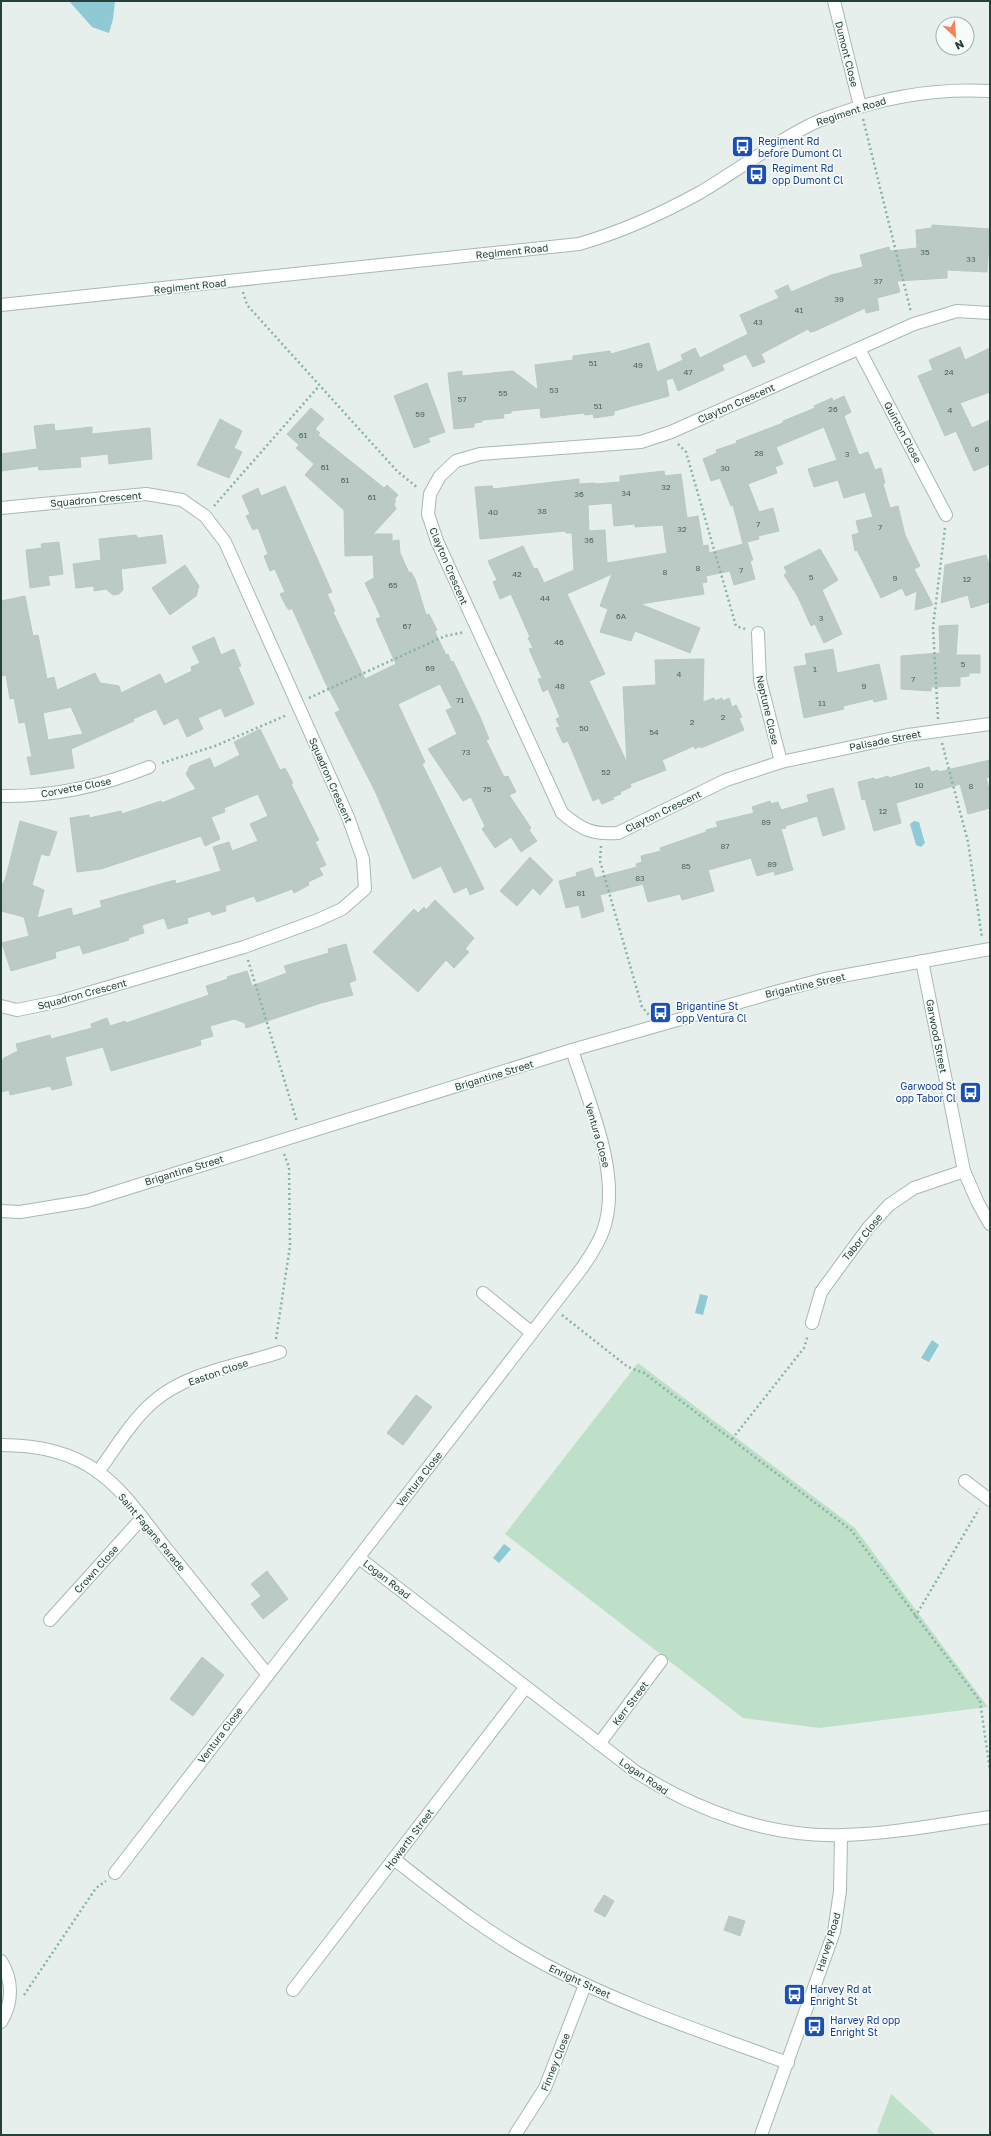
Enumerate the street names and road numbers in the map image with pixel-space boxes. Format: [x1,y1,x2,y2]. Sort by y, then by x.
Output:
street label: Dumont Close [833,20,861,88]
street label: Regiment Road [814,94,888,128]
street label: Regiment Road [475,241,549,261]
street label: Regiment Road [153,276,227,296]
street label: Clayton Crescent [696,381,776,425]
street label: Quinton Close [882,399,924,465]
street label: Squadron Crescent [50,489,142,509]
street label: Clayton Crescent [427,525,471,607]
street label: Neptune Close [754,674,782,746]
street label: Palisade Street [848,727,922,753]
street label: Squadron Crescent [307,736,355,824]
street label: Corvette Close [40,774,112,800]
street label: Clayton Crescent [623,787,703,835]
street label: Brigantine Street [764,970,846,1000]
street label: Squadron Crescent [36,976,128,1012]
street label: Garwood Street [924,998,950,1074]
street label: Brigantine Street [453,1057,535,1093]
street label: Ventura Close [583,1101,613,1169]
street label: Brigantine Street [143,1152,225,1188]
street label: Tabor Close [840,1211,885,1263]
street label: Easton Close [186,1356,250,1388]
street label: Ventura Close [394,1449,444,1509]
street label: Saint Fagans Parade [116,1491,188,1574]
street label: Crown Close [71,1542,121,1595]
street label: Logan Road [361,1557,413,1601]
street label: Kerr Street [609,1678,651,1728]
street label: Ventura Close [195,1704,245,1765]
street label: Logan Road [617,1755,671,1797]
street label: Howarth Street [382,1806,436,1872]
street label: Harvey Road [813,1911,843,1973]
street label: Enright Street [547,1961,613,2001]
street label: Finney Close [538,2031,572,2093]

